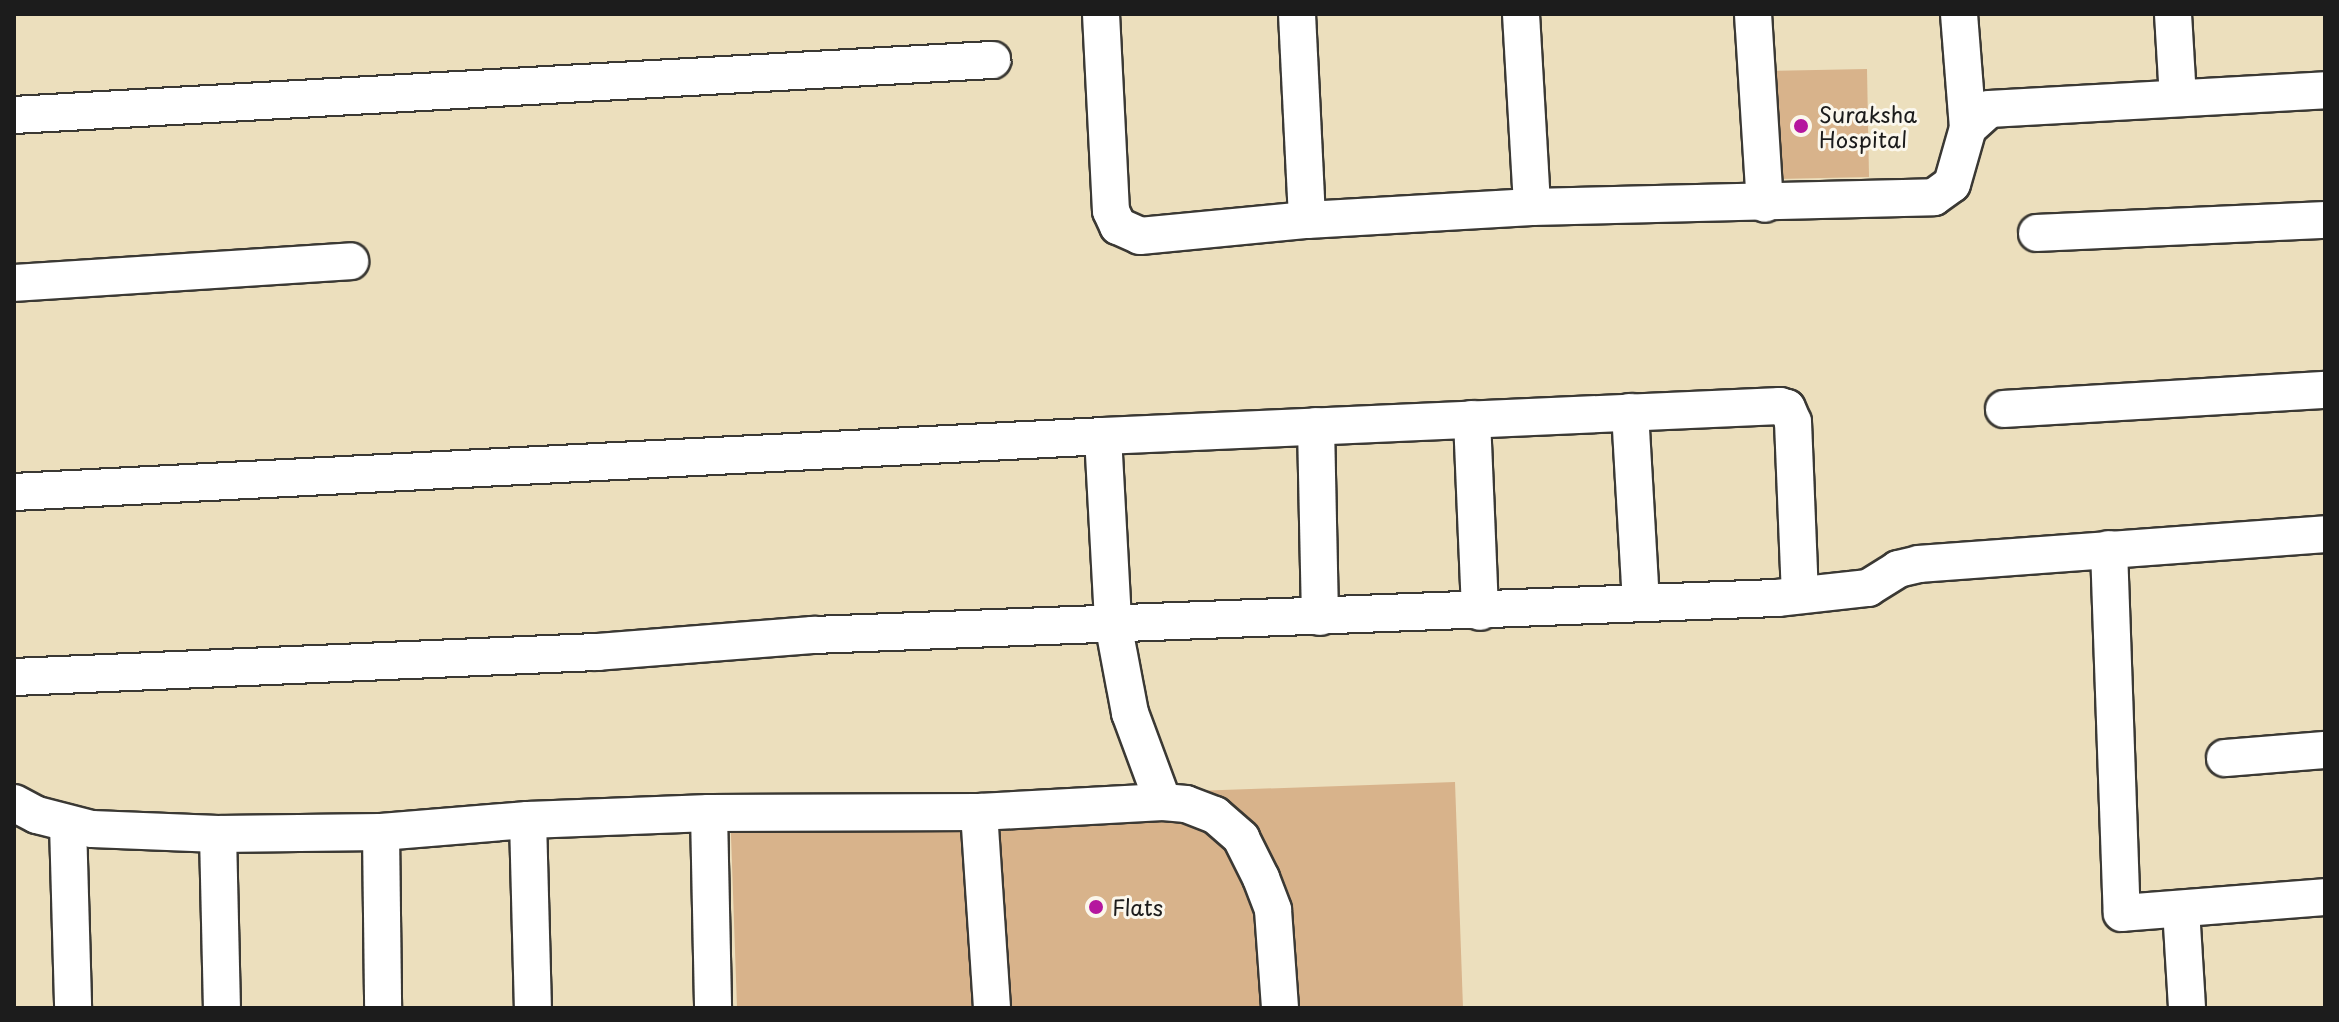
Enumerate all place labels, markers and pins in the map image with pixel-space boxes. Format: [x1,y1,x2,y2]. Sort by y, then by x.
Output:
place label: Suraksha Hospital [1819,100,1917,152]
marker: Suraksha Hospital [1790,115,1812,137]
place label: Flats [1112,894,1163,920]
marker: Flats [1087,898,1105,916]

